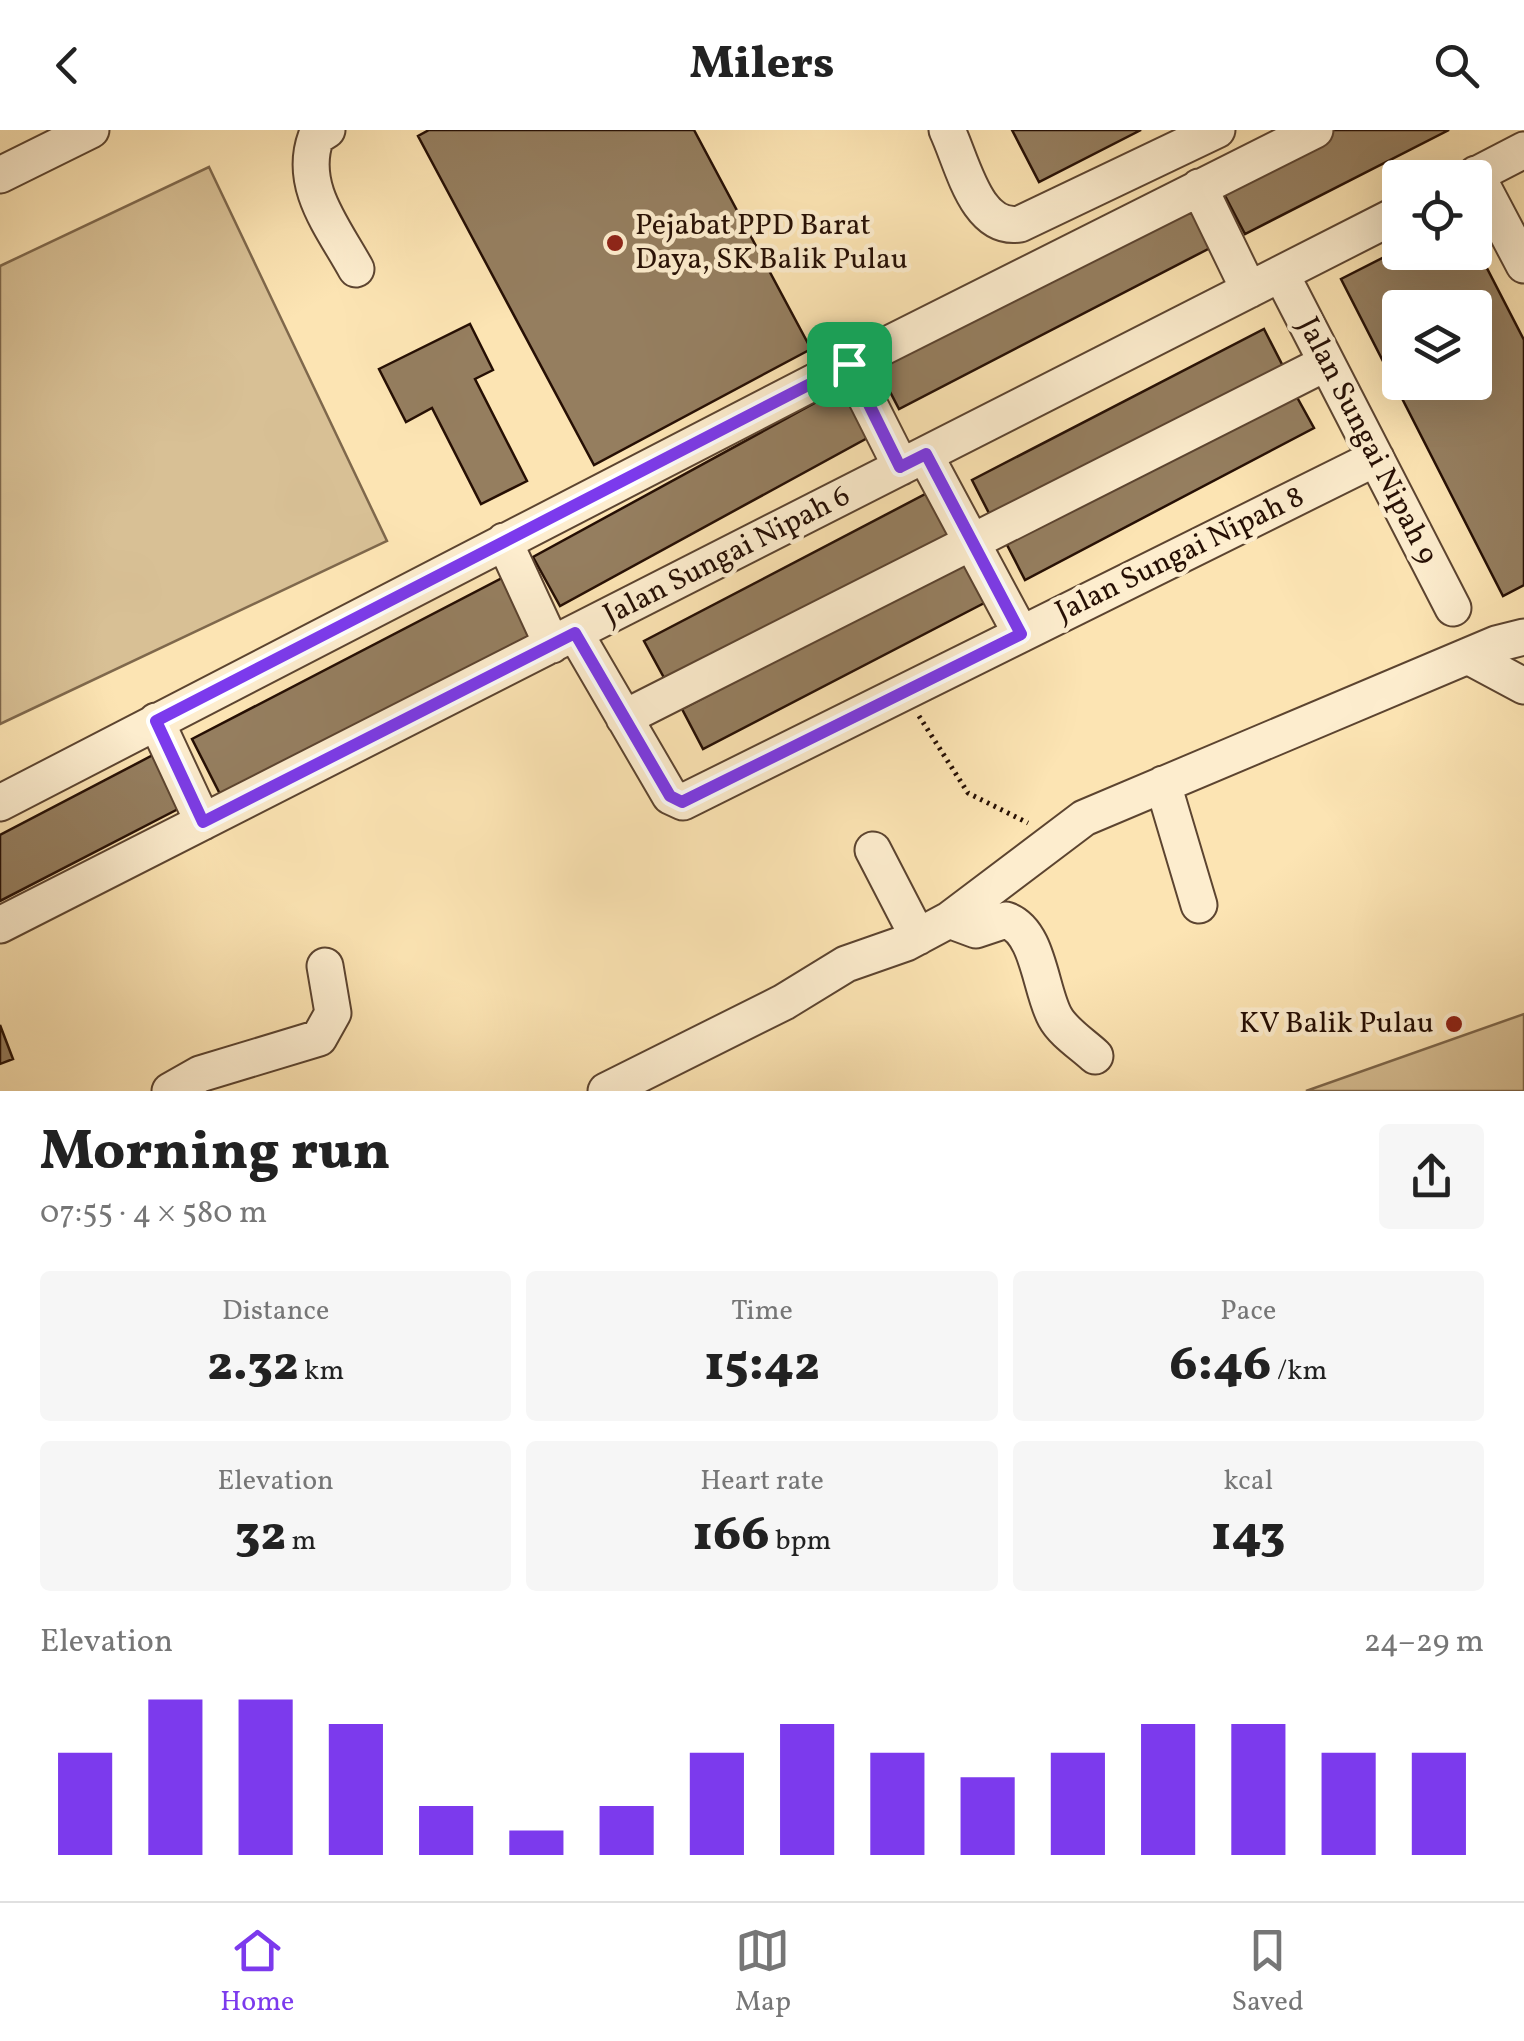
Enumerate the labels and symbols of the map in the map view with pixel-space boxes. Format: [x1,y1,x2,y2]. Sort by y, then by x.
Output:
place label: Pejabat PPD Barat Daya, SK Balik Pulau [635,205,908,281]
marker: Pejabat PPD Barat Daya, SK Balik Pulau [604,232,626,254]
street label: Jalan Sungai Nipah 9 [1287,310,1447,572]
pin [807,322,892,407]
street label: Jalan Sungai Nipah 6 [596,476,858,636]
street label: Jalan Sungai Nipah 8 [1049,477,1311,633]
place label: KV Balik Pulau [1239,1003,1434,1045]
marker: KV Balik Pulau [1443,1013,1465,1035]

